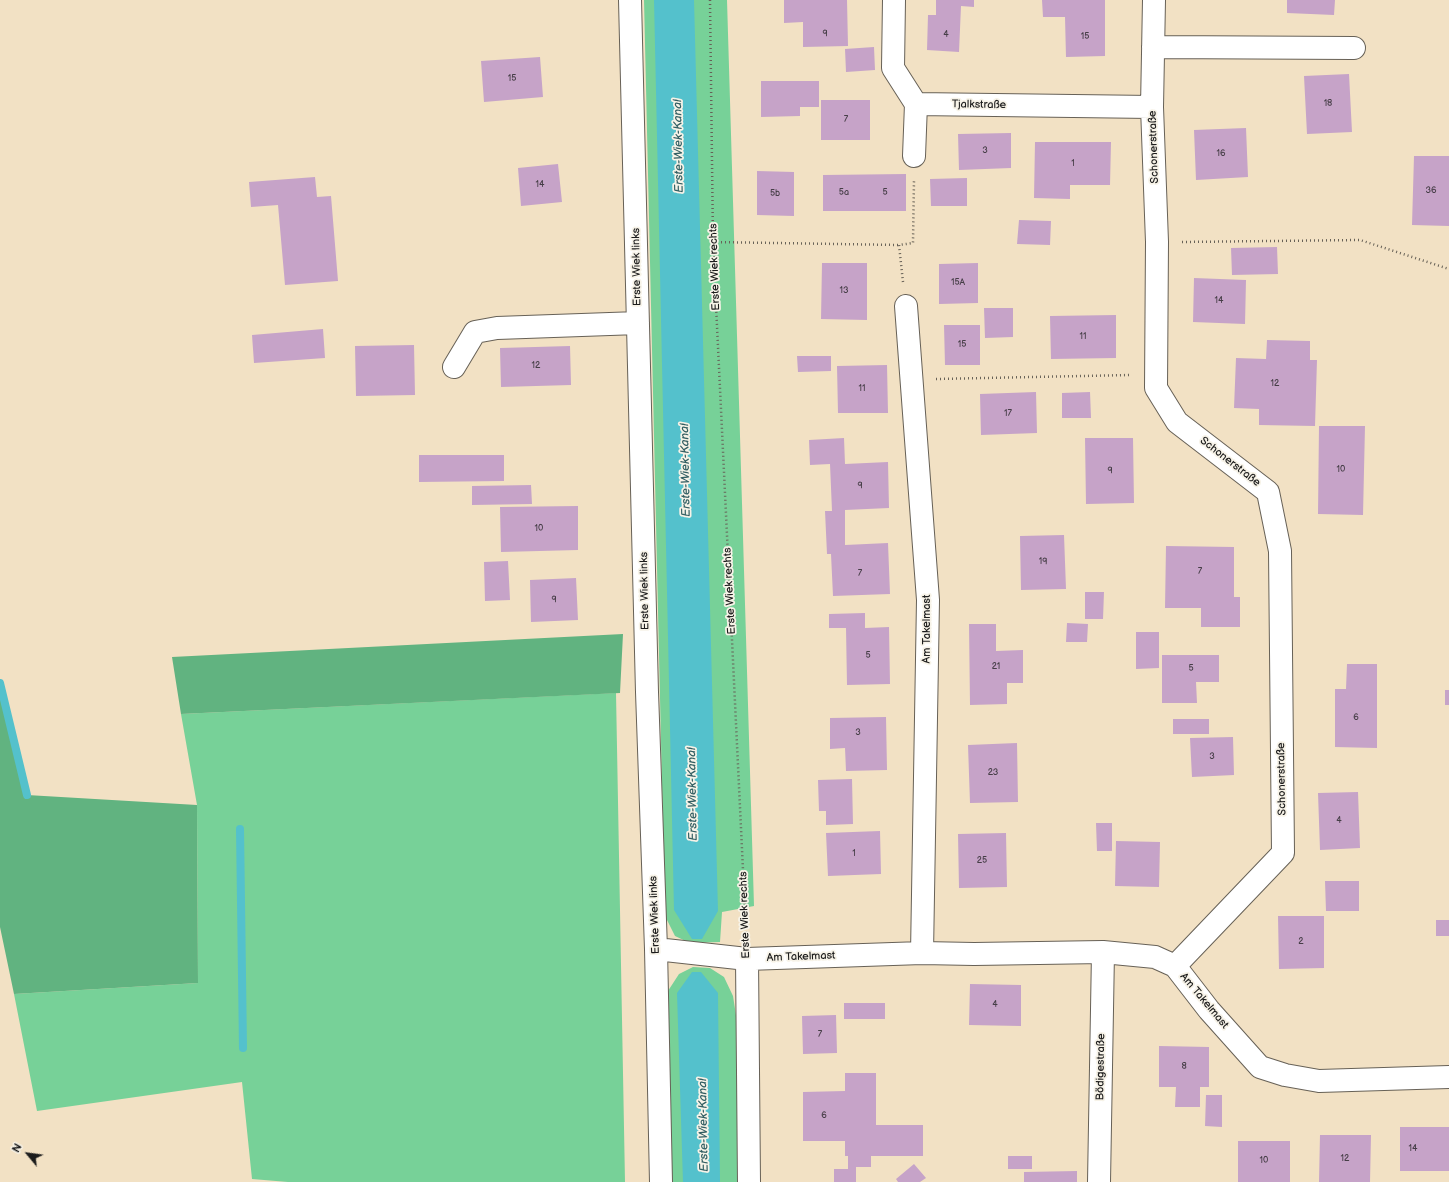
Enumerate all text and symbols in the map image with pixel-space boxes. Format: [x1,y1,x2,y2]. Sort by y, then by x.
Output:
house number: 9 [822,29,828,39]
house number: 4 [943,30,949,40]
house number: 15 [1081,32,1089,42]
house number: 15 [508,74,516,84]
street label: Tjalkstraße [952,98,1006,112]
water label: Erste-Wiek-Kanal [671,99,687,193]
house number: 18 [1324,99,1332,109]
street label: Schonerstraße [1146,110,1162,184]
house number: 7 [844,115,848,125]
house number: 3 [982,146,988,156]
house number: 16 [1217,149,1225,159]
house number: 1 [1071,159,1075,169]
house number: 14 [536,180,544,190]
house number: 36 [1425,186,1437,196]
house number: 5a [839,188,849,198]
house number: 5 [882,188,888,198]
house number: 5b [770,189,780,199]
street label: Erste Wiek rechts [707,223,723,311]
street label: Erste Wiek links [630,228,644,306]
house number: 15A [951,278,965,288]
house number: 13 [839,286,849,296]
house number: 14 [1215,296,1223,306]
house number: 11 [1080,332,1086,342]
house number: 15 [958,340,966,350]
house number: 12 [532,361,540,371]
house number: 12 [1271,379,1279,389]
house number: 11 [859,384,865,394]
house number: 17 [1004,409,1012,419]
water label: Erste-Wiek-Kanal [678,423,694,517]
street label: Schonerstraße [1197,434,1263,490]
house number: 10 [1337,465,1345,475]
house number: 9 [1107,466,1113,476]
house number: 9 [857,481,863,491]
house number: 10 [535,524,543,534]
street label: Erste Wiek rechts [721,547,739,635]
street label: Erste Wiek links [638,552,652,630]
house number: 19 [1039,557,1047,567]
house number: 7 [1198,567,1202,577]
house number: 7 [858,569,862,579]
house number: 9 [551,595,557,605]
street label: Am Takelmast [920,595,934,663]
house number: 5 [865,651,871,661]
house number: 21 [992,662,1000,672]
house number: 5 [1188,664,1194,674]
house number: 6 [1353,713,1359,723]
house number: 3 [855,728,861,738]
street label: Schonerstraße [1275,742,1289,816]
water label: Erste-Wiek-Kanal [685,747,701,841]
house number: 3 [1209,752,1215,762]
house number: 23 [988,768,998,778]
house number: 4 [1336,816,1342,826]
house number: 1 [852,849,856,859]
house number: 25 [977,856,987,866]
street label: Erste Wiek rechts [737,871,753,959]
street label: Erste Wiek links [647,876,663,954]
house number: 2 [1298,937,1304,947]
street label: Am Takelmast [766,949,836,965]
street label: Am Takelmast [1177,970,1231,1032]
house number: 4 [992,1000,998,1010]
house number: 7 [818,1030,822,1040]
street label: Bödigestraße [1094,1033,1108,1101]
house number: 8 [1181,1062,1187,1072]
water label: Erste-Wiek-Kanal [696,1078,712,1172]
house number: 6 [821,1111,827,1121]
north arrow [8,1134,48,1174]
text: N [9,1141,25,1155]
house number: 14 [1409,1144,1417,1154]
house number: 12 [1341,1154,1349,1164]
house number: 10 [1260,1156,1268,1166]

